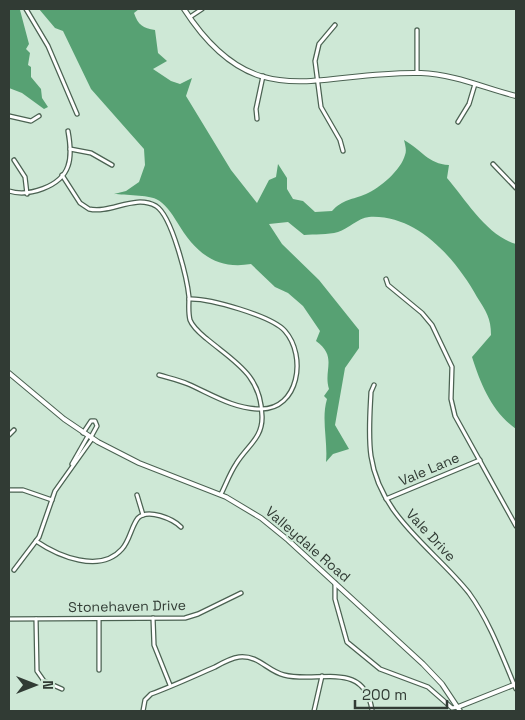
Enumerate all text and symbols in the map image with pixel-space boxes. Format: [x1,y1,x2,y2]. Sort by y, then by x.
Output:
street label: Vale Lane [396,448,462,490]
street label: Valleydale Road [262,502,354,586]
street label: Vale Drive [402,505,460,565]
street label: Stonehaven Drive [68,596,186,616]
north arrow [10,660,60,710]
scale bar [355,678,448,710]
text: N [39,680,57,690]
text: 200 m [362,685,407,704]

